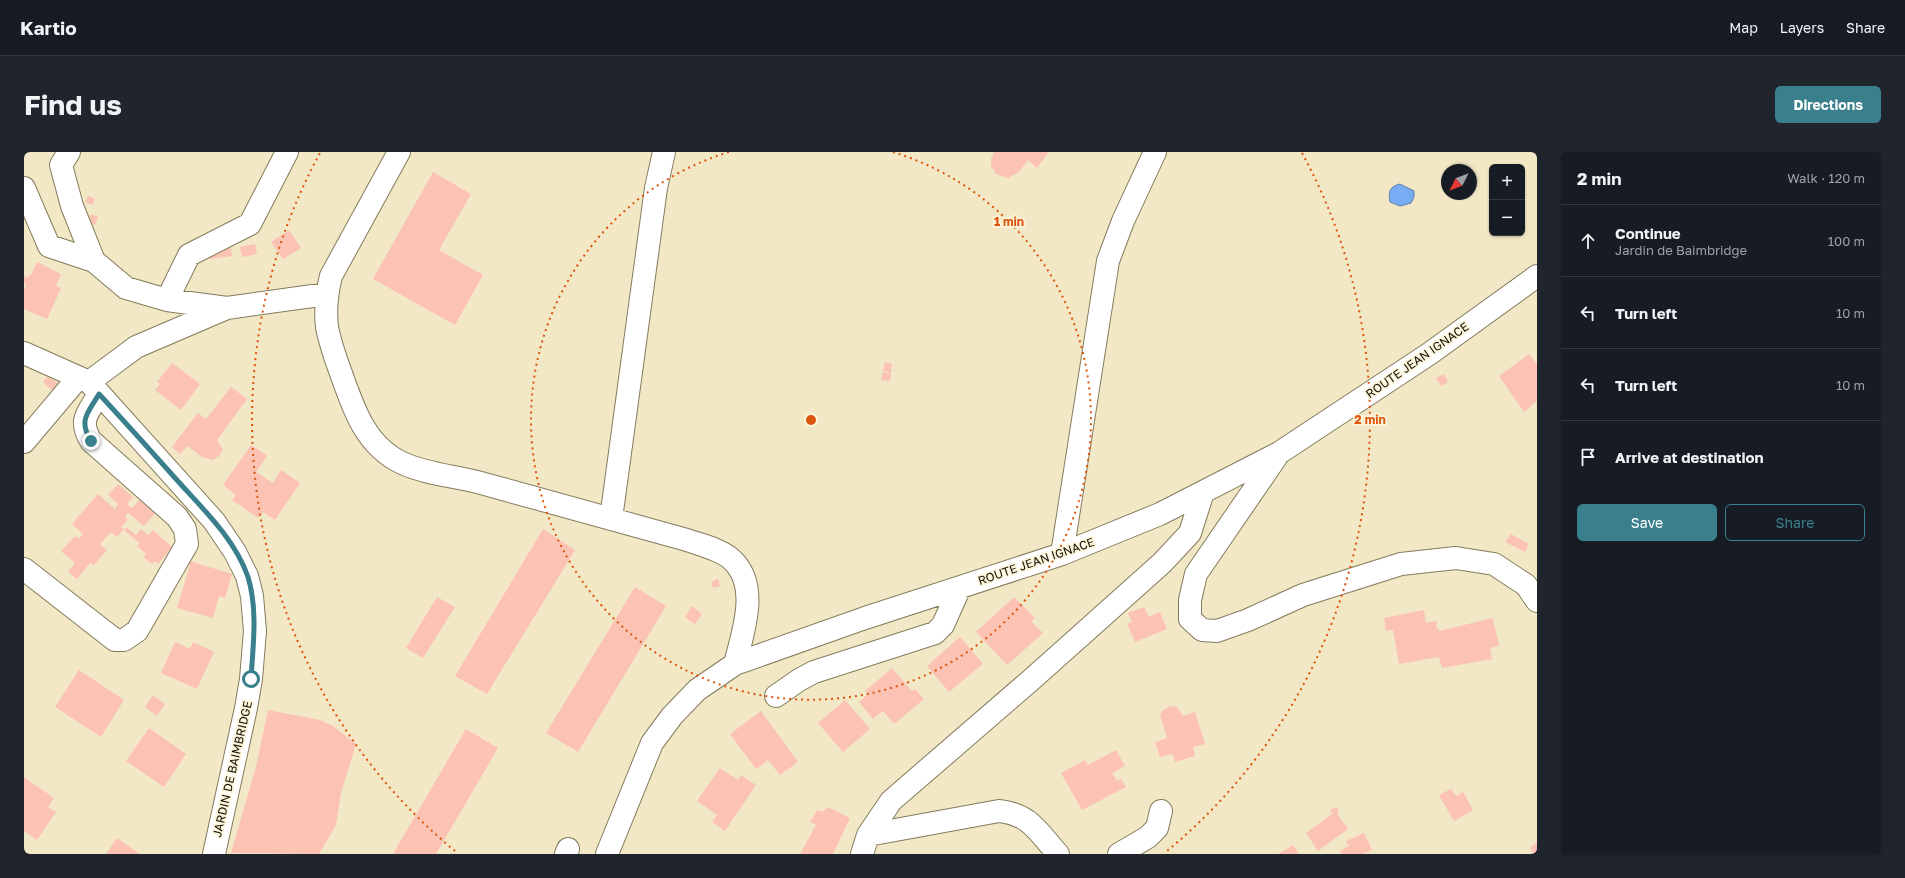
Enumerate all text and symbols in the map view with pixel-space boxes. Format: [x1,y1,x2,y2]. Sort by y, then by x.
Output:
text: Kartio [20,16,77,39]
text: Map [1729,19,1758,36]
text: Layers [1780,19,1824,36]
text: Share [1846,19,1885,36]
button: Directions [1775,86,1881,123]
text: Find us [24,88,122,121]
north arrow [1441,164,1477,200]
map controls [1489,164,1525,236]
button: + [1489,164,1525,200]
text: 2 min [1577,168,1621,189]
text: Walk · 120 m [1787,170,1865,186]
button: − [1489,200,1525,236]
text: 1 min [994,214,1024,229]
text: Continue [1615,224,1681,242]
icon: ahead [1577,230,1599,252]
text: 100 m [1828,233,1865,249]
text: Jardin de Baimbridge [1615,242,1747,258]
icon: left [1577,302,1599,324]
text: Turn left [1615,304,1677,322]
text: 10 m [1836,305,1865,321]
street label: ROUTE JEAN IGNACE [1363,319,1471,401]
icon: left [1577,374,1599,396]
text: Turn left [1615,376,1677,394]
text: 10 m [1836,377,1865,393]
text: 2 min [1354,412,1386,427]
centre of rings [804,413,818,427]
route end [82,432,100,450]
icon: arrive [1577,446,1599,468]
text: Arrive at destination [1615,448,1764,466]
button: Save [1577,504,1717,541]
button: Share [1725,504,1865,541]
street label: ROUTE JEAN IGNACE [976,534,1096,588]
route start [242,670,260,688]
street label: JARDIN DE BAIMBRIDGE [209,699,255,839]

